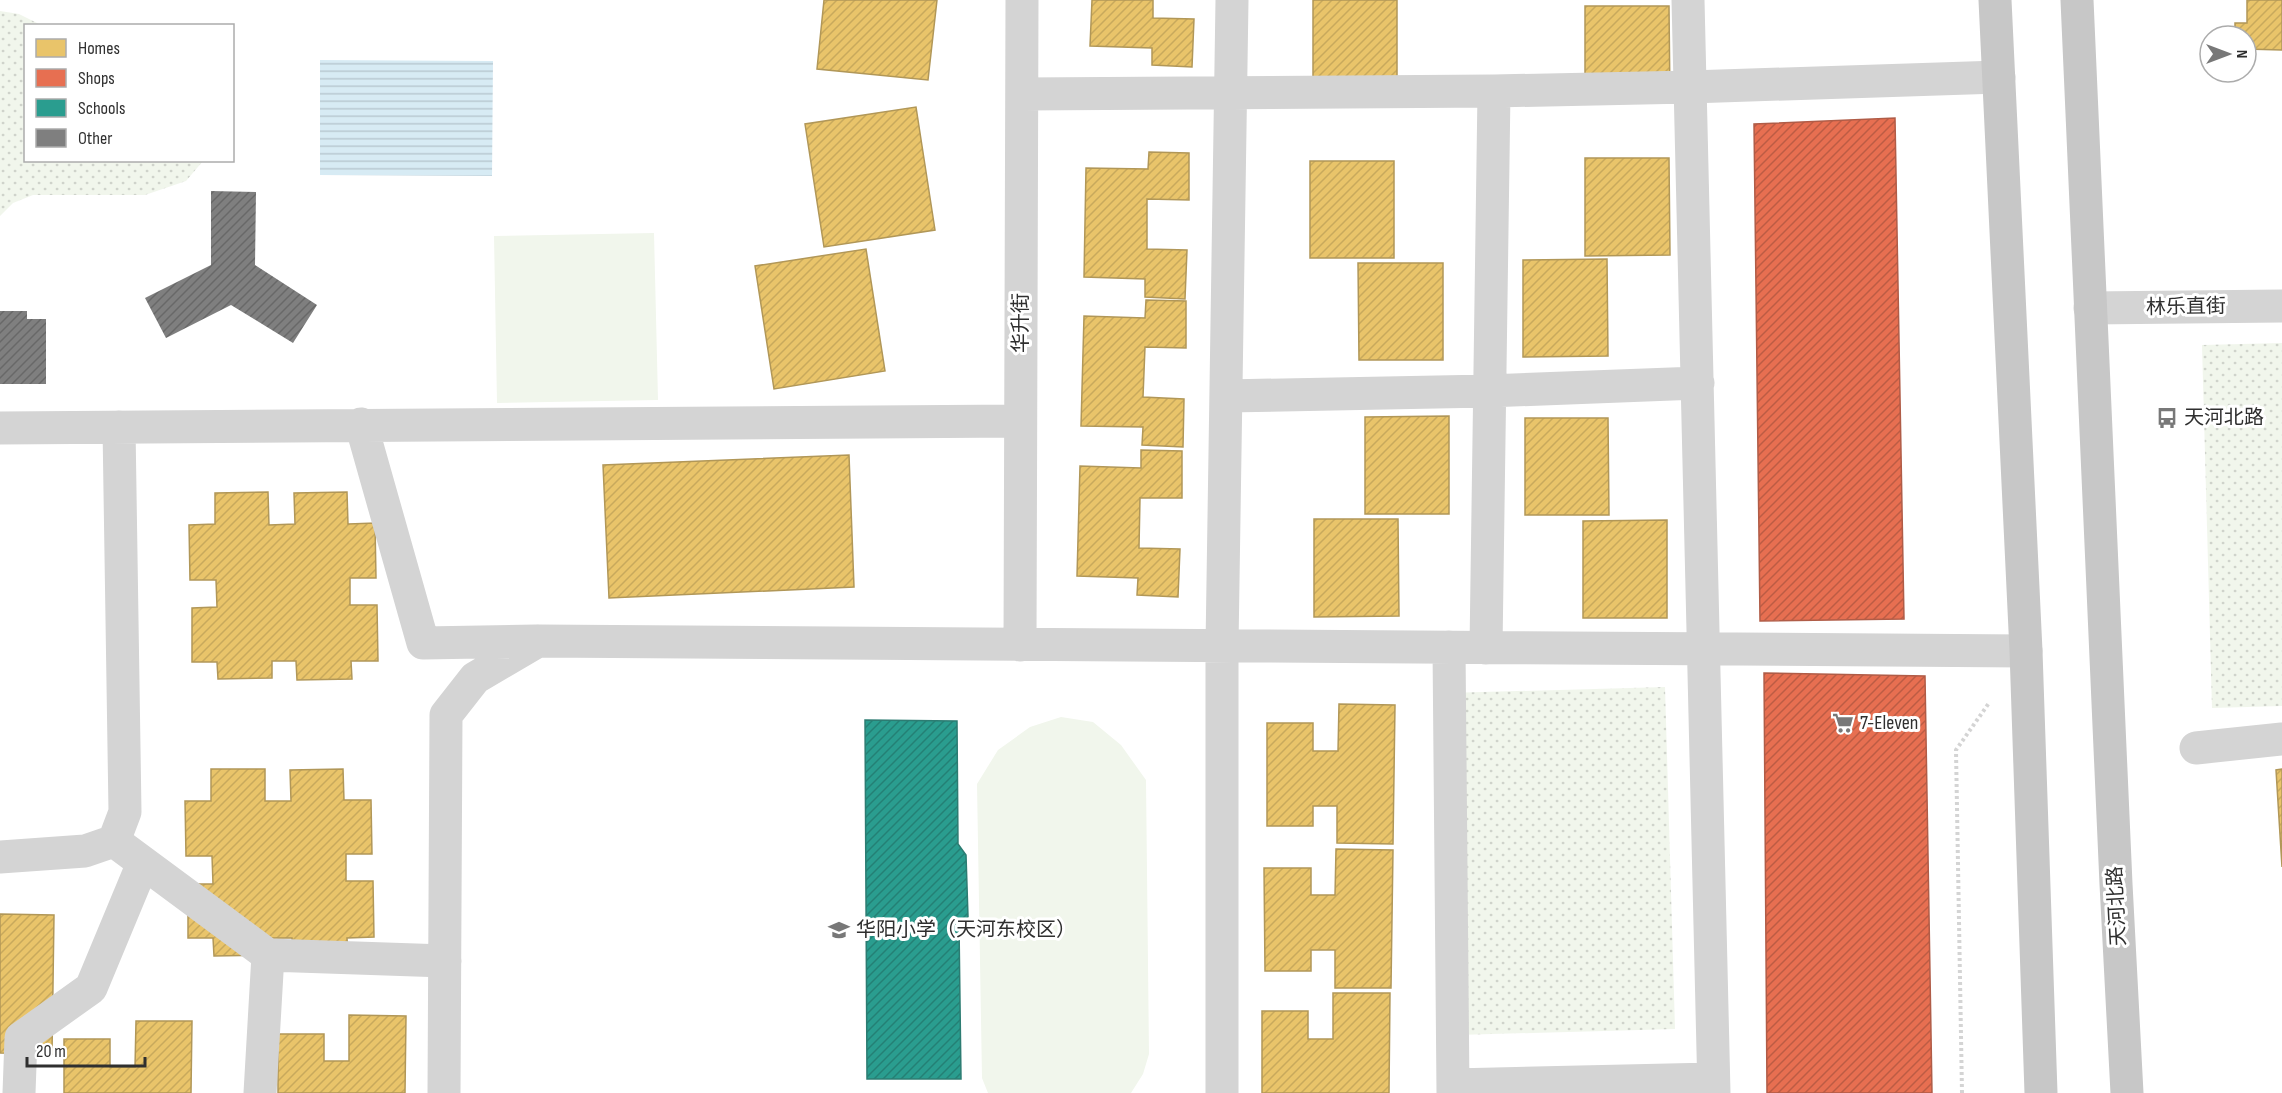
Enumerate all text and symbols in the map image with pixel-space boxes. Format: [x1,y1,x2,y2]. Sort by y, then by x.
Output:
legend [24,24,234,162]
north arrow [2198,24,2258,84]
text: Homes [78,38,120,59]
text: N [2232,50,2251,58]
text: Shops [78,68,115,89]
text: Schools [78,98,125,119]
text: Other [78,128,112,149]
street label: 华升街 [1009,293,1033,353]
street label: 林乐直街 [2146,294,2226,320]
bus stop icon: 天河北路 [2155,406,2179,430]
place label: 天河北路 [2184,406,2264,430]
supermarket icon: 7-Eleven [1831,711,1855,735]
place label: 7-Eleven [1860,711,1918,735]
street label: 天河北路 [2103,865,2131,947]
school or university icon: 华阳小学（天河东校区） [827,918,851,942]
place label: 华阳小学（天河东校区） [856,918,1076,942]
scale bar [27,1030,146,1068]
text: 20 m [36,1041,66,1062]

